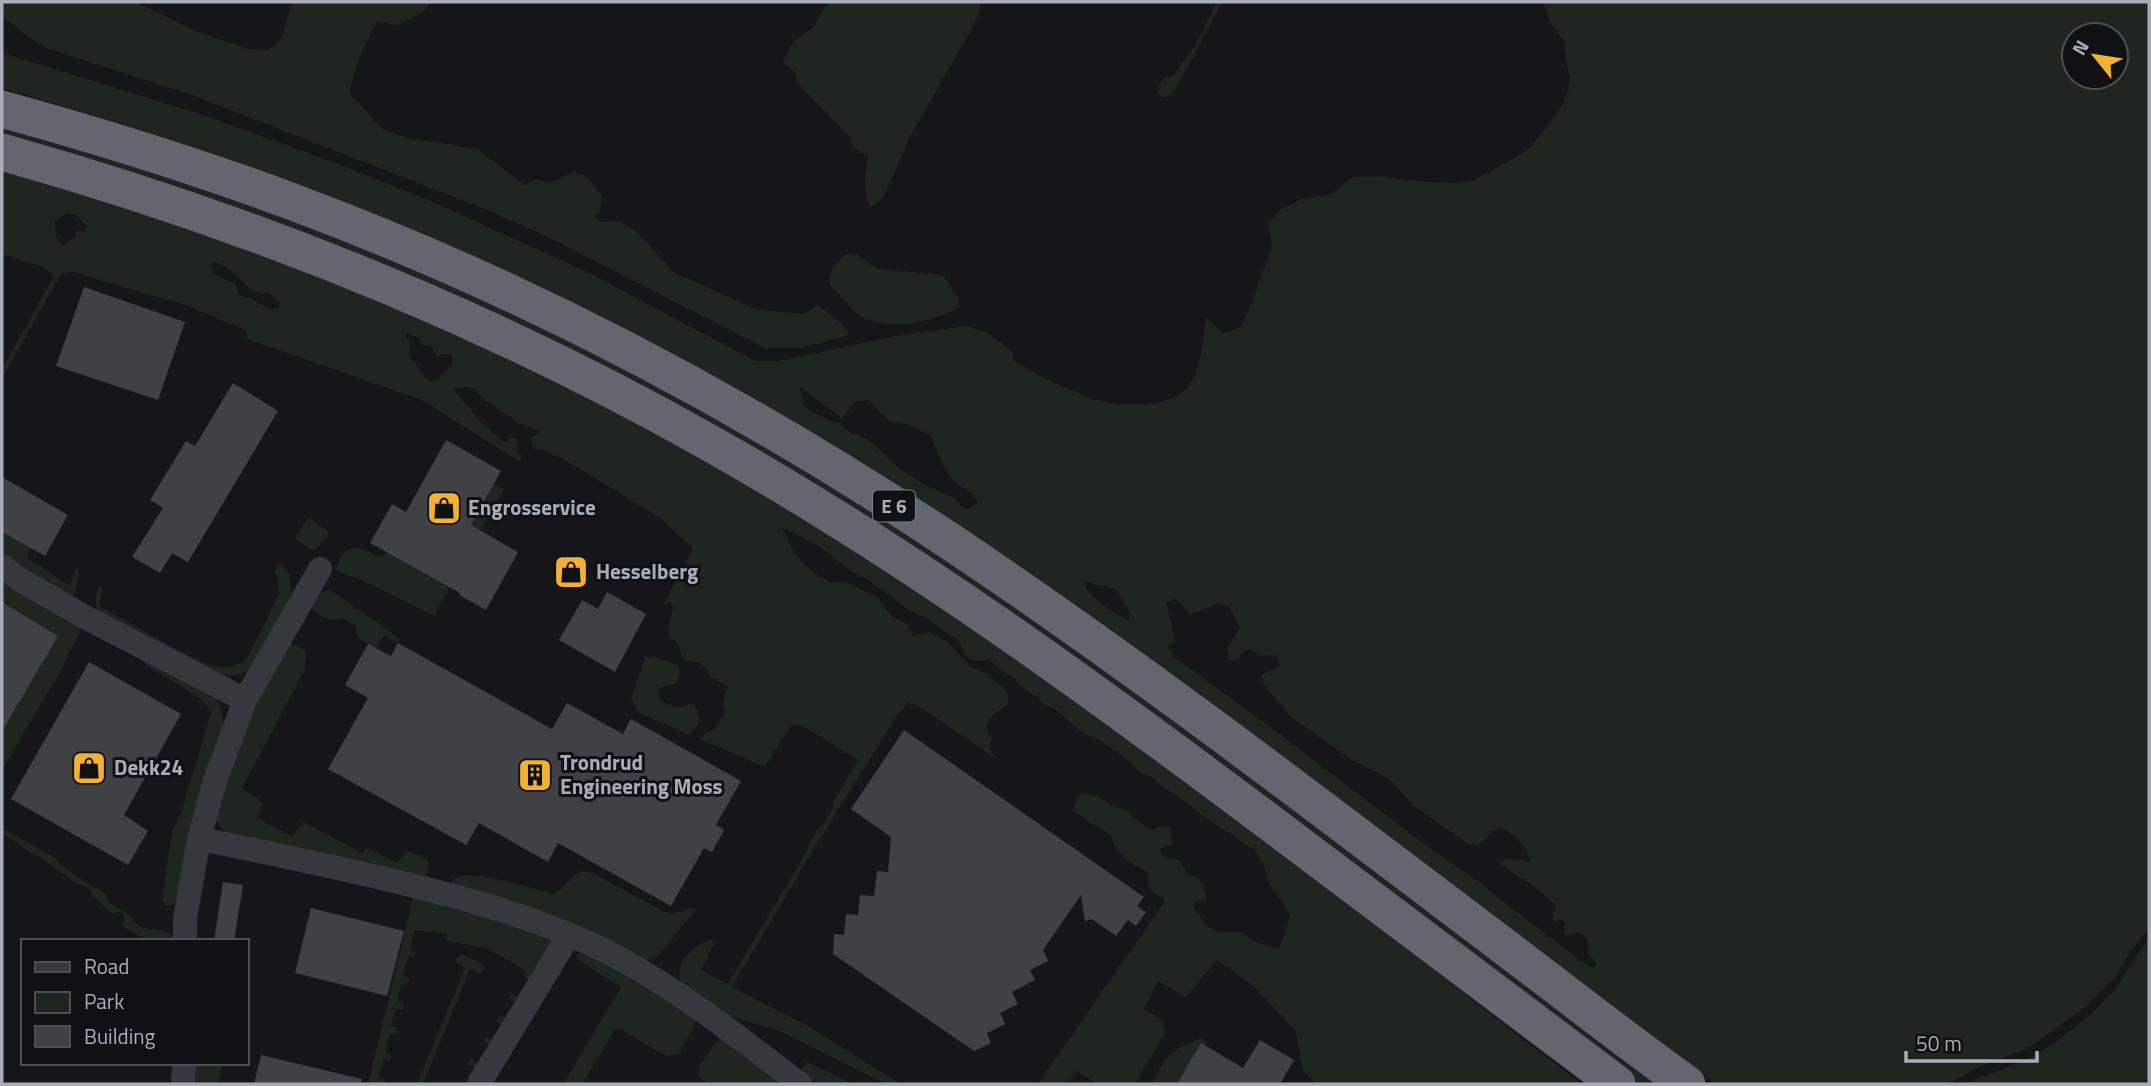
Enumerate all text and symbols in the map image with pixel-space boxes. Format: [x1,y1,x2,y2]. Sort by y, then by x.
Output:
north arrow [2060,21,2130,91]
text: N [2064,34,2096,60]
shop icon: Engrosservice [425,489,463,527]
place label: Engrosservice [468,491,596,523]
road number: E 6 [873,491,915,522]
shop icon: Hesselberg [552,553,590,591]
place label: Hesselberg [596,555,698,587]
place label: Trondrud Engineering Moss [560,746,723,802]
shop icon: Dekk24 [70,749,108,787]
place label: Dekk24 [114,751,183,783]
building icon: Trondrud Engineering Moss [516,756,554,794]
legend [21,939,248,1065]
text: Road [84,950,129,982]
text: Park [84,985,124,1017]
text: Building [84,1020,156,1052]
scale bar [1906,1020,2037,1064]
text: 50 m [1916,1027,1962,1059]

